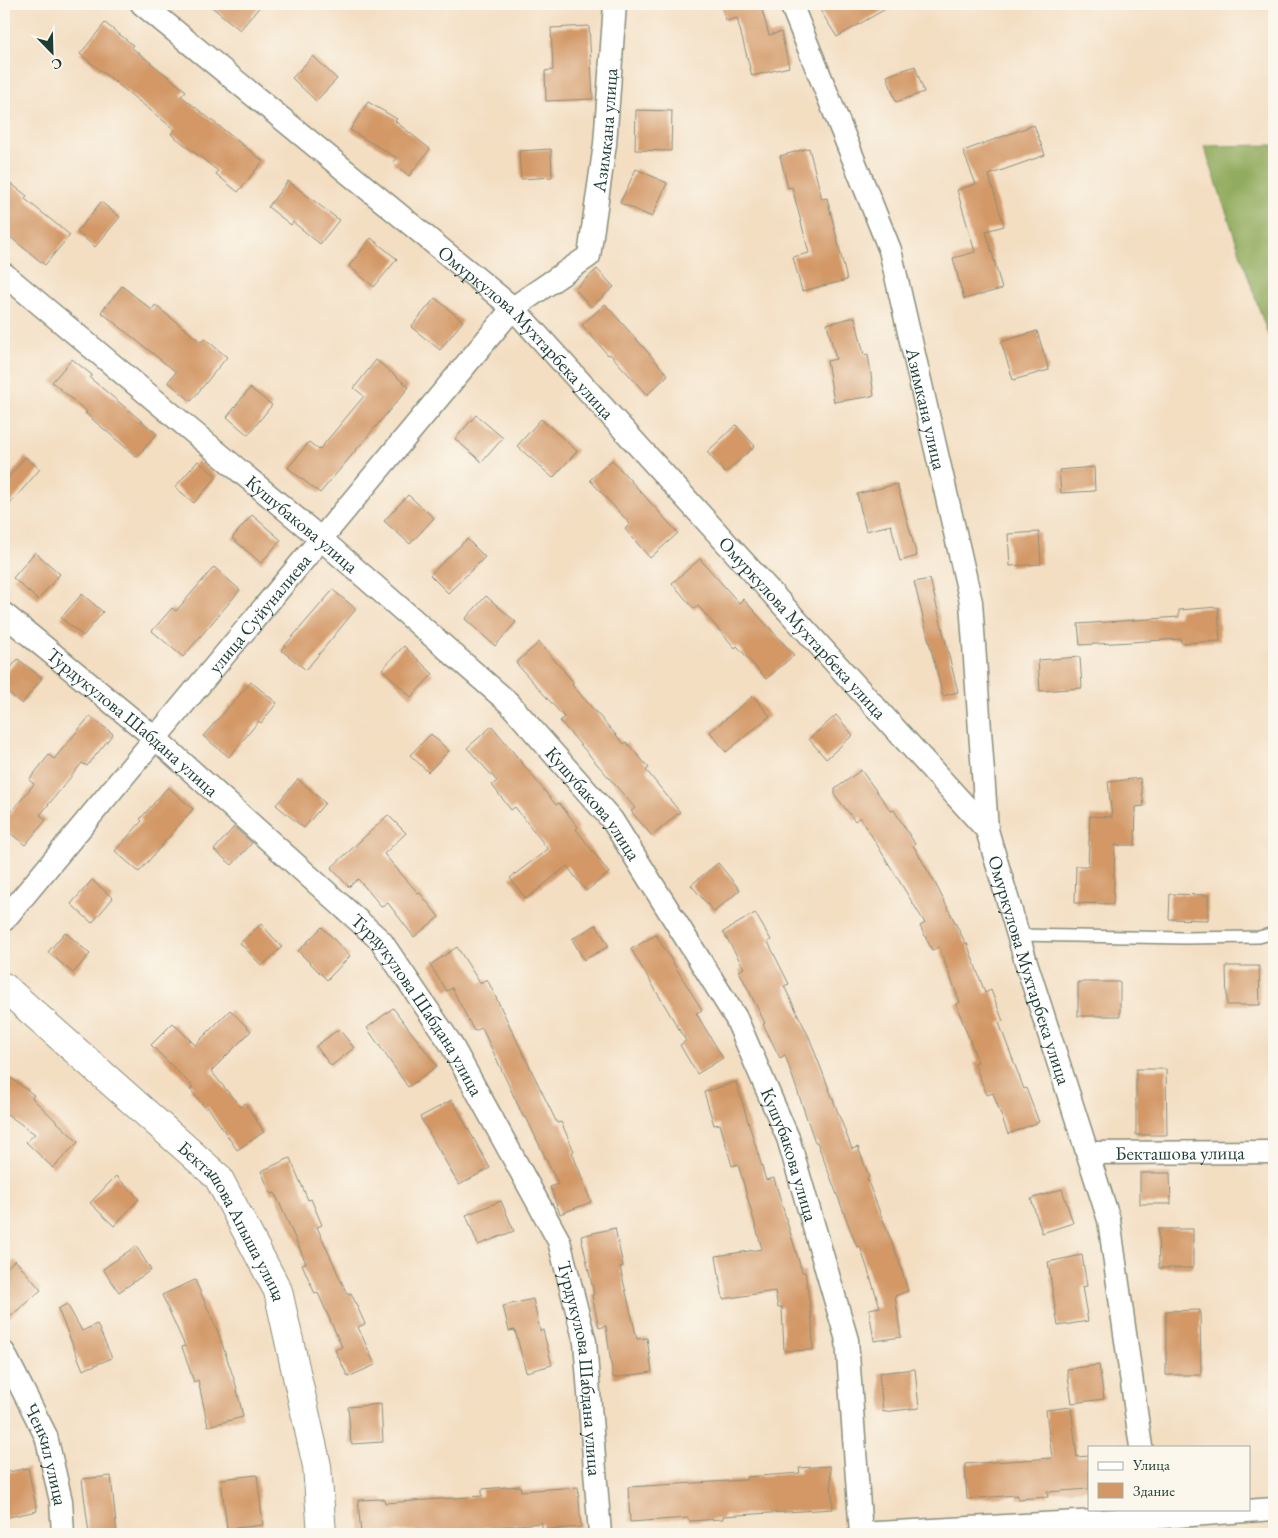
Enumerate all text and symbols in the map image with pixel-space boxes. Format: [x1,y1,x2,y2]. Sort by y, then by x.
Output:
north arrow [28,28,78,78]
text: С [49,54,65,74]
street label: Азимкана улица [586,67,623,195]
street label: Омуркулова Мухтарбека улица [433,239,620,425]
street label: Азимкана улица [900,344,953,473]
street label: Кушубакова улица [241,469,364,579]
street label: Омуркулова Мухтарбека улица [713,531,893,724]
street label: улица Суйуналиева [202,548,316,678]
street label: Турдукулова Шабдана улица [42,642,224,802]
street label: Кушубакова улица [540,741,647,865]
street label: Омуркулова Мухтарбека улица [983,852,1077,1088]
street label: Турдукулова Шабдана улица [346,908,490,1101]
street label: Кушубакова улица [755,1084,824,1224]
street label: Бекташова Апыша улица [173,1135,293,1304]
street label: Бекташова улица [1115,1140,1245,1165]
street label: Турдукулова Шабдана улица [552,1258,608,1477]
street label: Ченкил улица [19,1399,74,1507]
legend [1088,1446,1250,1510]
text: Улица [1132,1455,1170,1474]
text: Здание [1133,1481,1175,1500]

